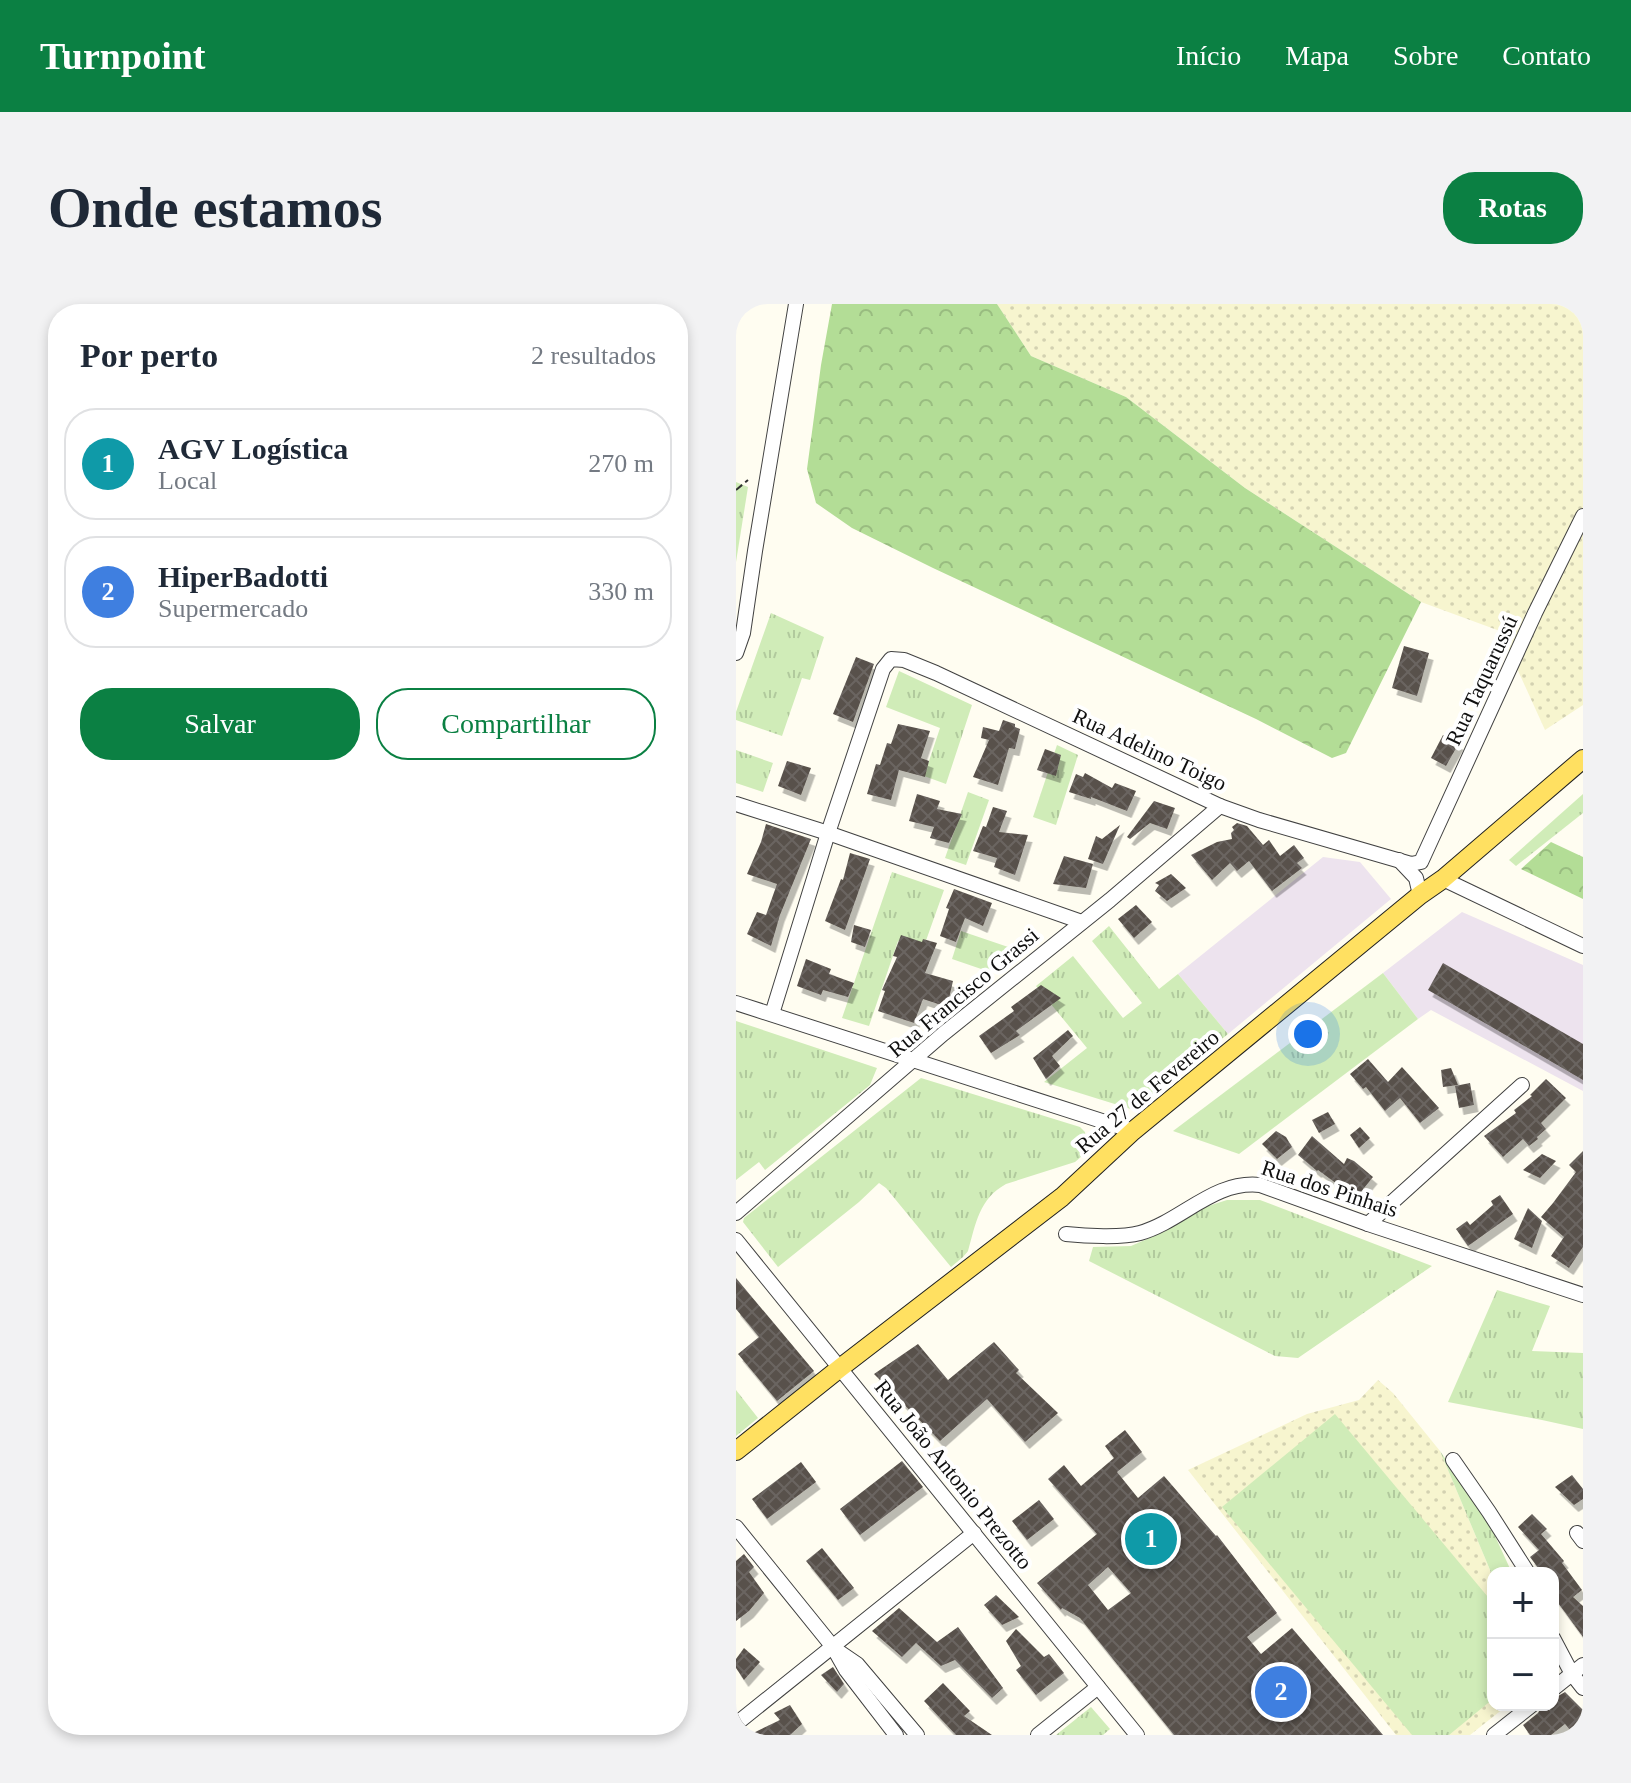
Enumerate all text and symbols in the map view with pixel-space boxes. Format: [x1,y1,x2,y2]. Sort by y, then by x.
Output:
text: Turnpoint [40,35,205,77]
text: Início [1176,40,1241,71]
text: Mapa [1285,40,1349,71]
text: Sobre [1393,40,1458,71]
text: Contato [1502,40,1591,71]
button: Rotas [1443,172,1583,244]
text: Onde estamos [48,177,382,239]
text: Por perto [80,337,218,374]
text: 2 resultados [531,341,656,370]
text: AGV Logística [158,432,348,465]
text: 1 [102,449,115,478]
text: 270 m [588,449,654,478]
text: Local [158,466,217,495]
text: HiperBadotti [158,560,328,593]
text: 2 [102,577,115,606]
text: 330 m [588,577,654,606]
text: Supermercado [158,594,308,623]
street label: Rua Taquarussú [1440,611,1522,749]
button: Salvar [80,688,360,760]
button: Compartilhar [376,688,656,760]
street label: Rua Adelino Toigo [1069,703,1231,796]
street label: Rua Francisco Grassi [883,922,1043,1062]
your location [1288,1014,1328,1054]
street label: Rua 27 de Fevereiro [1071,1024,1224,1158]
street label: Rua dos Pinhais [1259,1155,1401,1222]
street label: Rua João Antonio Prezotto [869,1375,1038,1574]
pin: 1 [1125,1509,1177,1569]
map controls [1487,1567,1559,1711]
button: + [1487,1567,1559,1639]
button: − [1487,1639,1559,1711]
pin: 2 [1255,1662,1307,1722]

